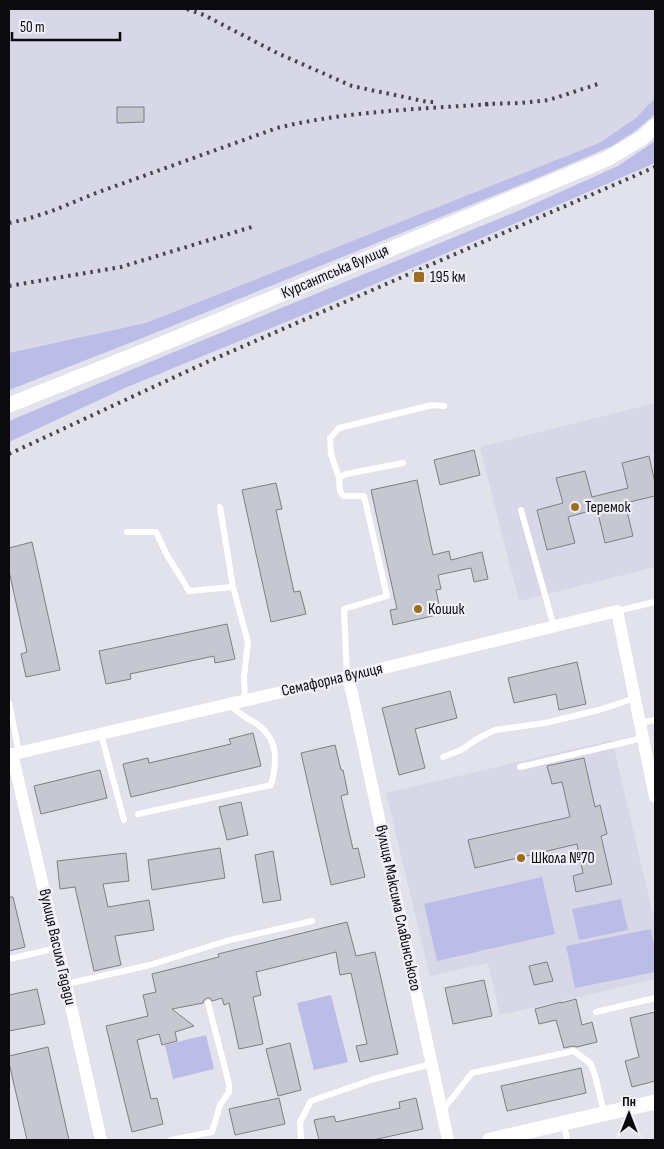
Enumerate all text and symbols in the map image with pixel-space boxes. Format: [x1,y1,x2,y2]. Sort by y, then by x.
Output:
scale bar [12,10,120,42]
text: 50 m [20,18,45,37]
street label: Курсантська вулиця [279,241,391,303]
place label: 195 км [430,268,466,287]
marker: 195 км [412,270,426,284]
place label: Теремок [585,498,631,517]
marker: Теремок [569,501,581,513]
place label: Кошик [428,600,466,619]
marker: Кошик [412,603,424,615]
street label: Семафорна вулиця [280,659,384,701]
street label: вулиця Максима Славинського [371,823,425,993]
place label: Школа №70 [531,849,595,868]
marker: Школа №70 [515,852,527,864]
street label: вулиця Василя Гадади [34,887,80,1007]
north arrow [604,1089,654,1139]
text: Пн [622,1093,636,1110]

